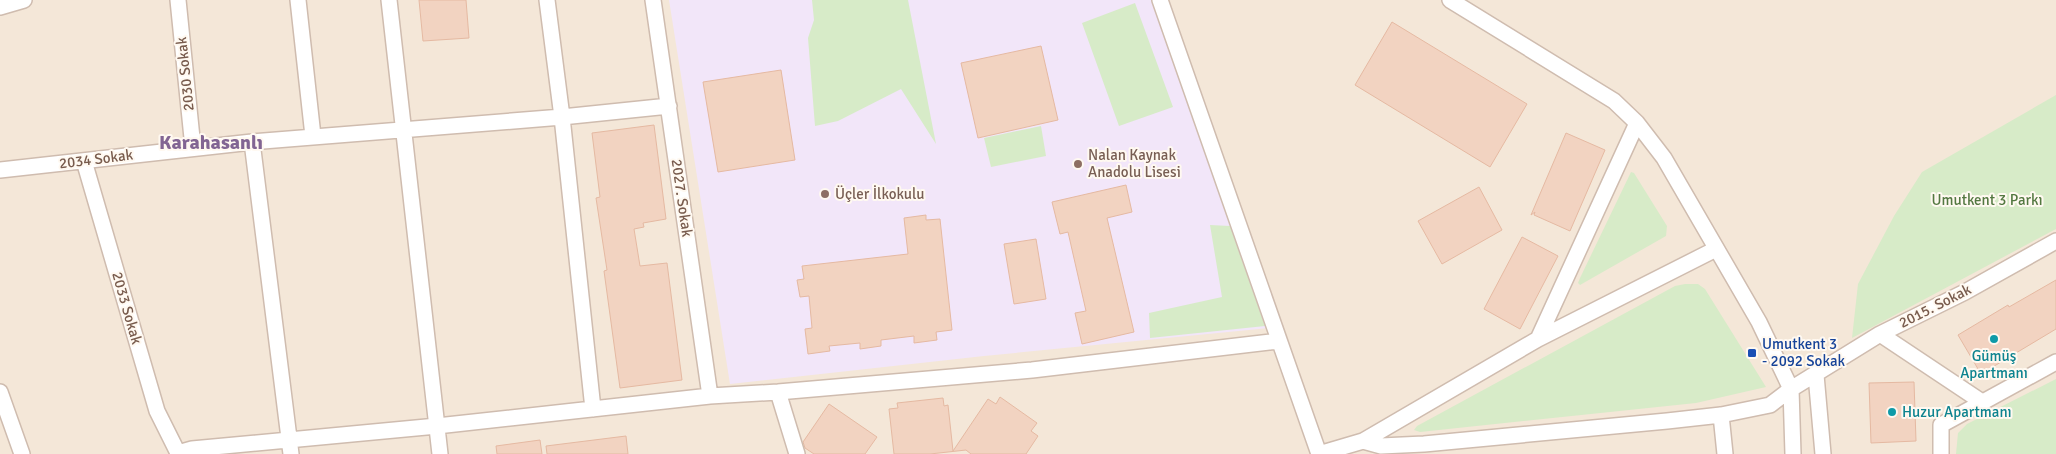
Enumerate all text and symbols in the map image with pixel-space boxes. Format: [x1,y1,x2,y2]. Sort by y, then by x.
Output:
street label: 2030 Sokak [172,36,198,112]
district label: Karahasanlı [159,130,263,155]
street label: 2034 Sokak [58,145,135,172]
place label: Nalan Kaynak Anadolu Lisesi [1088,146,1181,181]
street label: 2027. Sokak [668,158,696,239]
marker: Nalan Kaynak Anadolu Lisesi [1072,158,1084,170]
place label: Üçler İlkokulu [835,185,924,203]
marker: Üçler İlkokulu [819,188,831,200]
park label: Umutkent 3 Parkı [1931,191,2043,209]
street label: 2033 Sokak [108,270,146,347]
street label: 2015. Sokak [1896,280,1974,332]
marker: Gümüş Apartmanı [1988,333,2000,345]
place label: Umutkent 3 - 2092 Sokak [1762,335,1846,370]
marker: Umutkent 3 - 2092 Sokak [1746,347,1758,359]
place label: Gümüş Apartmanı [1960,347,2028,382]
place label: Huzur Apartmanı [1902,403,2012,421]
marker: Huzur Apartmanı [1886,406,1898,418]

